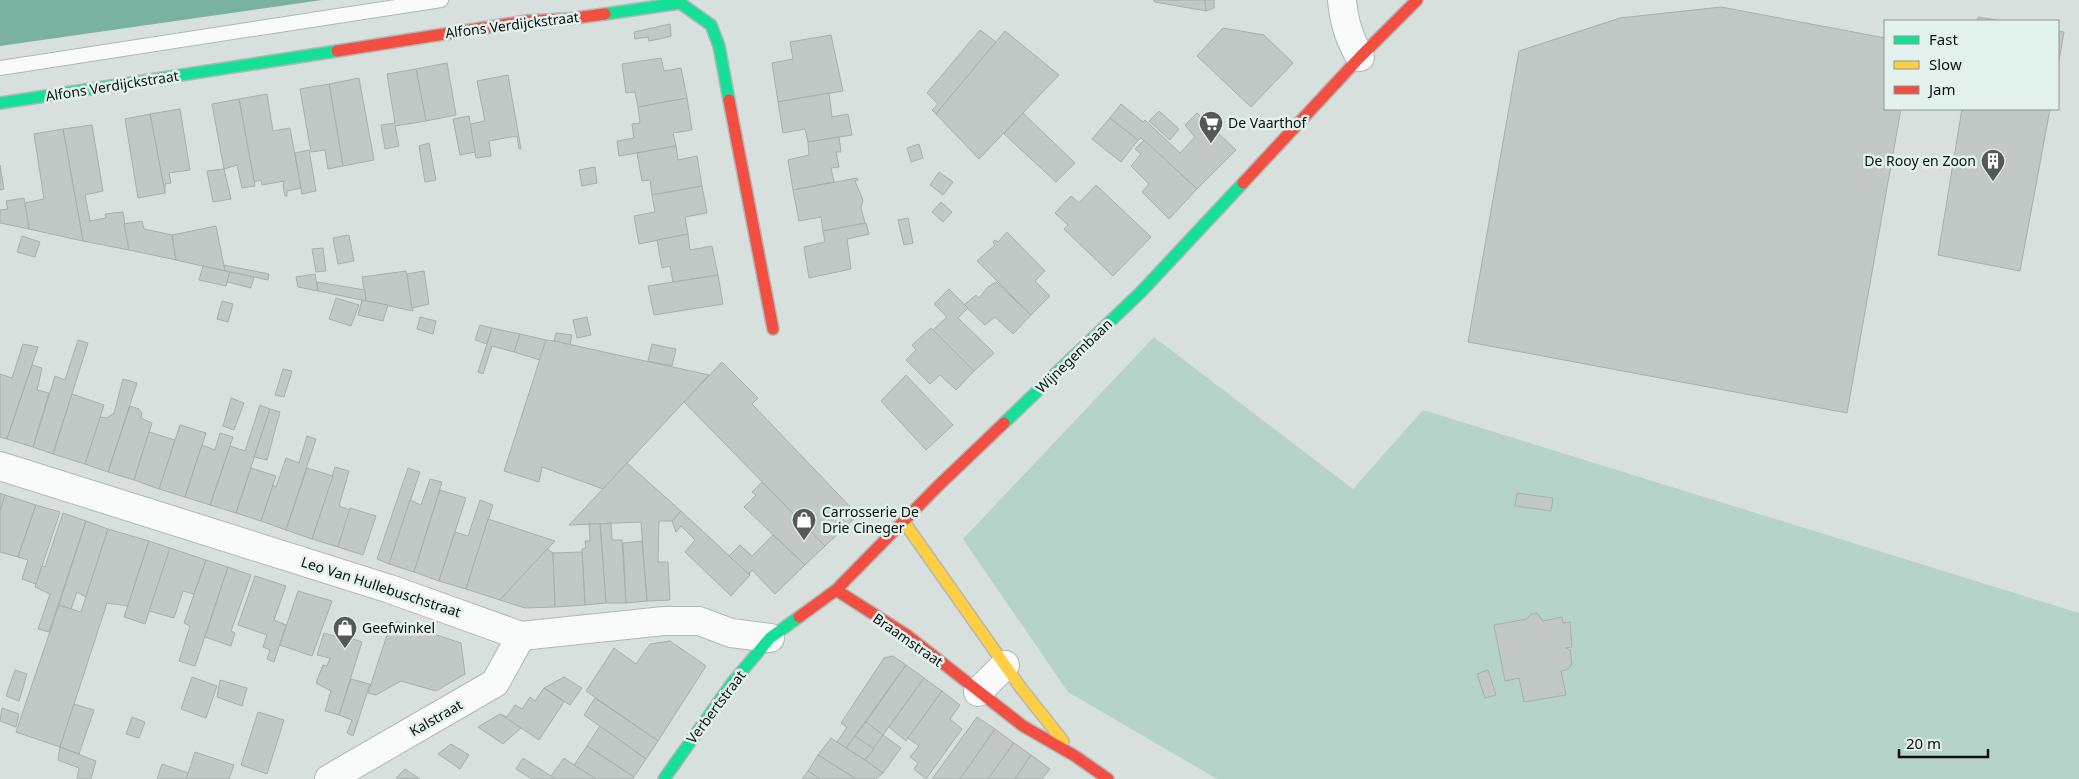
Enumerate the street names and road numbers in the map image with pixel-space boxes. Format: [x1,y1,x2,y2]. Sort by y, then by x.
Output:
street label: Alfons Verdijckstraat [444,7,580,42]
street label: Alfons Verdijckstraat [44,66,180,105]
street label: Wijnegembaan [1031,314,1116,397]
street label: Leo Van Hullebuschstraat [299,552,464,621]
street label: Braamstraat [869,608,947,671]
street label: Verbertstraat [682,666,749,747]
street label: Kalstraat [406,695,466,740]

